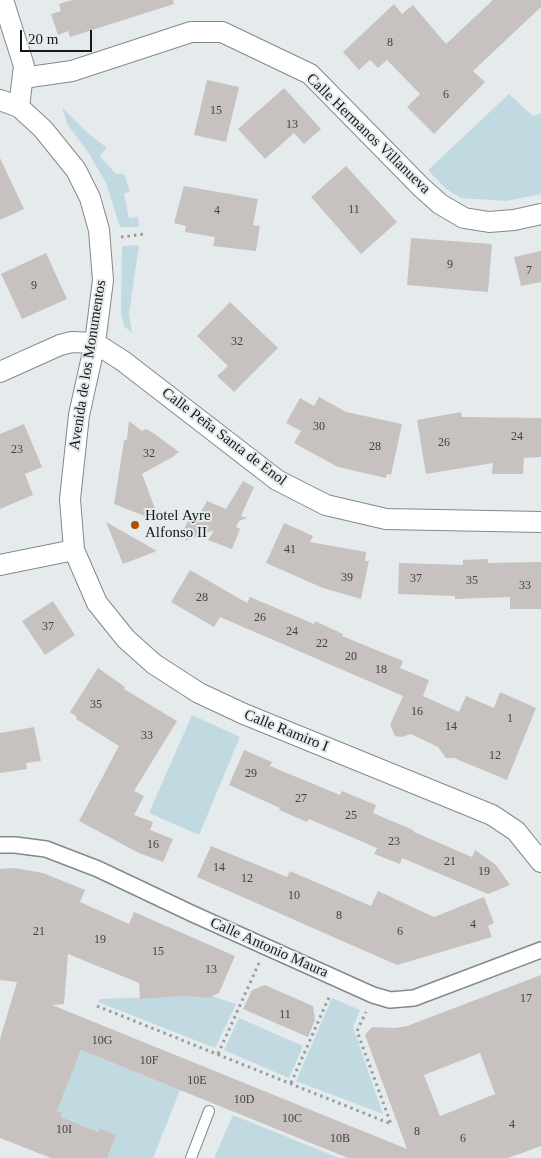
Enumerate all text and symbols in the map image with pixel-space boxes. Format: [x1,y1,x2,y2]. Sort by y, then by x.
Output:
scale bar [22,20,95,52]
text: 20 m [28,31,58,47]
house number: 8 [387,36,393,50]
street label: Calle Hermanos Villanueva [302,70,434,198]
house number: 6 [443,88,449,102]
house number: 15 [210,104,222,118]
house number: 13 [286,118,298,132]
house number: 11 [348,203,360,217]
house number: 4 [214,204,220,218]
house number: 9 [447,258,453,272]
house number: 7 [526,264,532,278]
house number: 9 [31,279,37,293]
street label: Avenida de los Monumentos [66,279,110,451]
house number: 32 [231,335,243,349]
street label: Calle Peña Santa de Enol [158,384,290,490]
house number: 30 [313,420,325,434]
house number: 24 [511,430,523,444]
house number: 26 [438,436,450,450]
house number: 28 [369,440,381,454]
house number: 23 [11,443,23,457]
house number: 32 [143,447,155,461]
place label: Hotel Ayre Alfonso II [145,507,211,542]
marker: Hotel Ayre Alfonso II [129,519,141,531]
house number: 41 [284,543,296,557]
house number: 39 [341,571,353,585]
house number: 37 [410,572,422,586]
house number: 35 [466,574,478,588]
house number: 33 [519,579,531,593]
house number: 28 [196,591,208,605]
house number: 26 [254,611,266,625]
house number: 37 [42,620,54,634]
house number: 24 [286,625,298,639]
house number: 22 [316,637,328,651]
house number: 20 [345,650,357,664]
house number: 18 [375,663,387,677]
house number: 35 [90,698,102,712]
house number: 16 [411,705,423,719]
street label: Calle Ramiro I [241,706,331,756]
house number: 1 [507,712,513,726]
house number: 14 [445,720,457,734]
house number: 33 [141,729,153,743]
house number: 12 [489,749,501,763]
house number: 29 [245,767,257,781]
house number: 27 [295,792,307,806]
house number: 25 [345,809,357,823]
house number: 23 [388,835,400,849]
house number: 16 [147,838,159,852]
house number: 21 [444,855,456,869]
house number: 14 [213,861,225,875]
house number: 19 [478,865,490,879]
house number: 12 [241,872,253,886]
house number: 10 [288,889,300,903]
house number: 8 [336,909,342,923]
street label: Calle Antonio Maura [207,914,331,982]
house number: 4 [470,918,476,932]
house number: 21 [33,925,45,939]
house number: 6 [397,925,403,939]
house number: 19 [94,933,106,947]
house number: 15 [152,945,164,959]
house number: 13 [205,963,217,977]
house number: 17 [520,992,532,1006]
house number: 11 [279,1008,291,1022]
house number: 10G [92,1034,112,1048]
house number: 10F [140,1054,158,1068]
house number: 10E [187,1074,207,1088]
house number: 10D [234,1093,254,1107]
house number: 10C [282,1112,302,1126]
house number: 4 [509,1118,515,1132]
house number: 10I [56,1123,72,1137]
house number: 8 [414,1125,420,1139]
house number: 10B [330,1132,350,1146]
house number: 6 [460,1132,466,1146]

